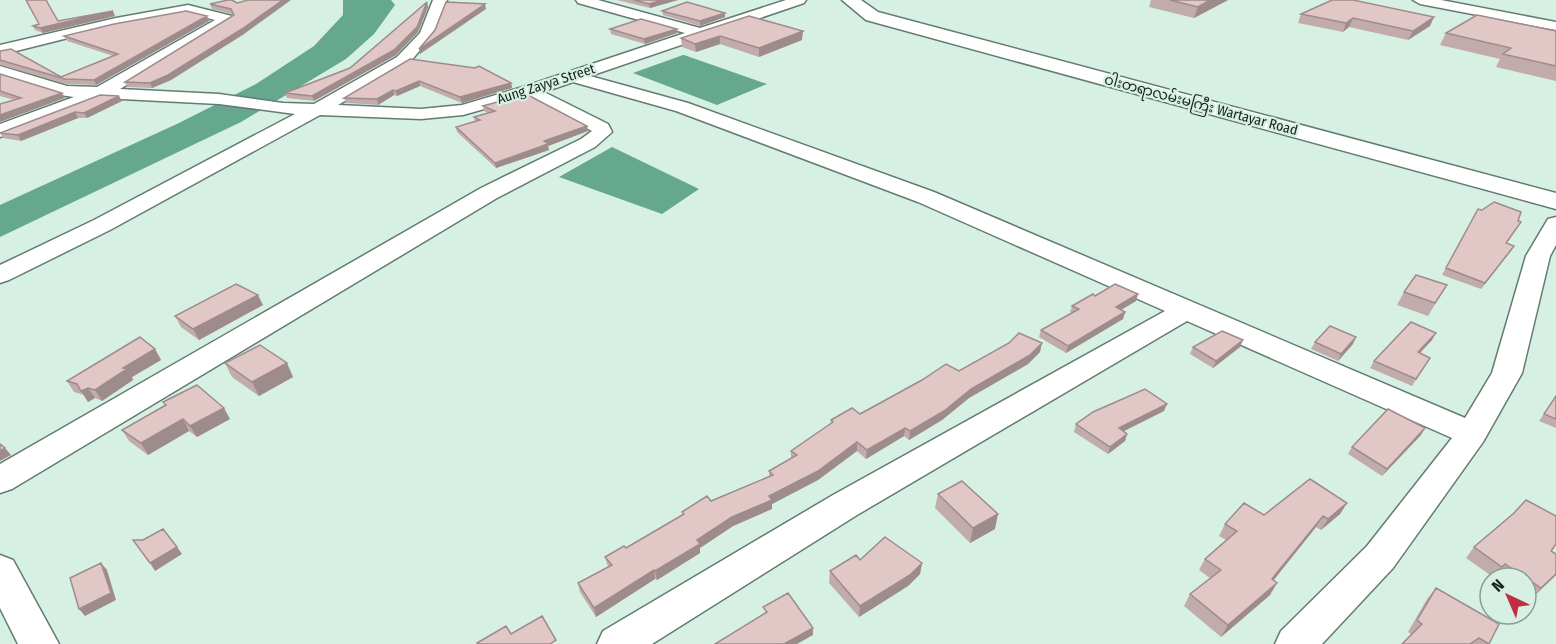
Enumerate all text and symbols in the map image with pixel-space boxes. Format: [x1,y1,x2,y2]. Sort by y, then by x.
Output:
street label: Aung Zayya Street [495,60,597,108]
street label: ဝါးတရာလမ်းမကြီး Wartayar Road [1102,69,1300,142]
north arrow [1478,566,1538,626]
text: N [1488,575,1508,596]

